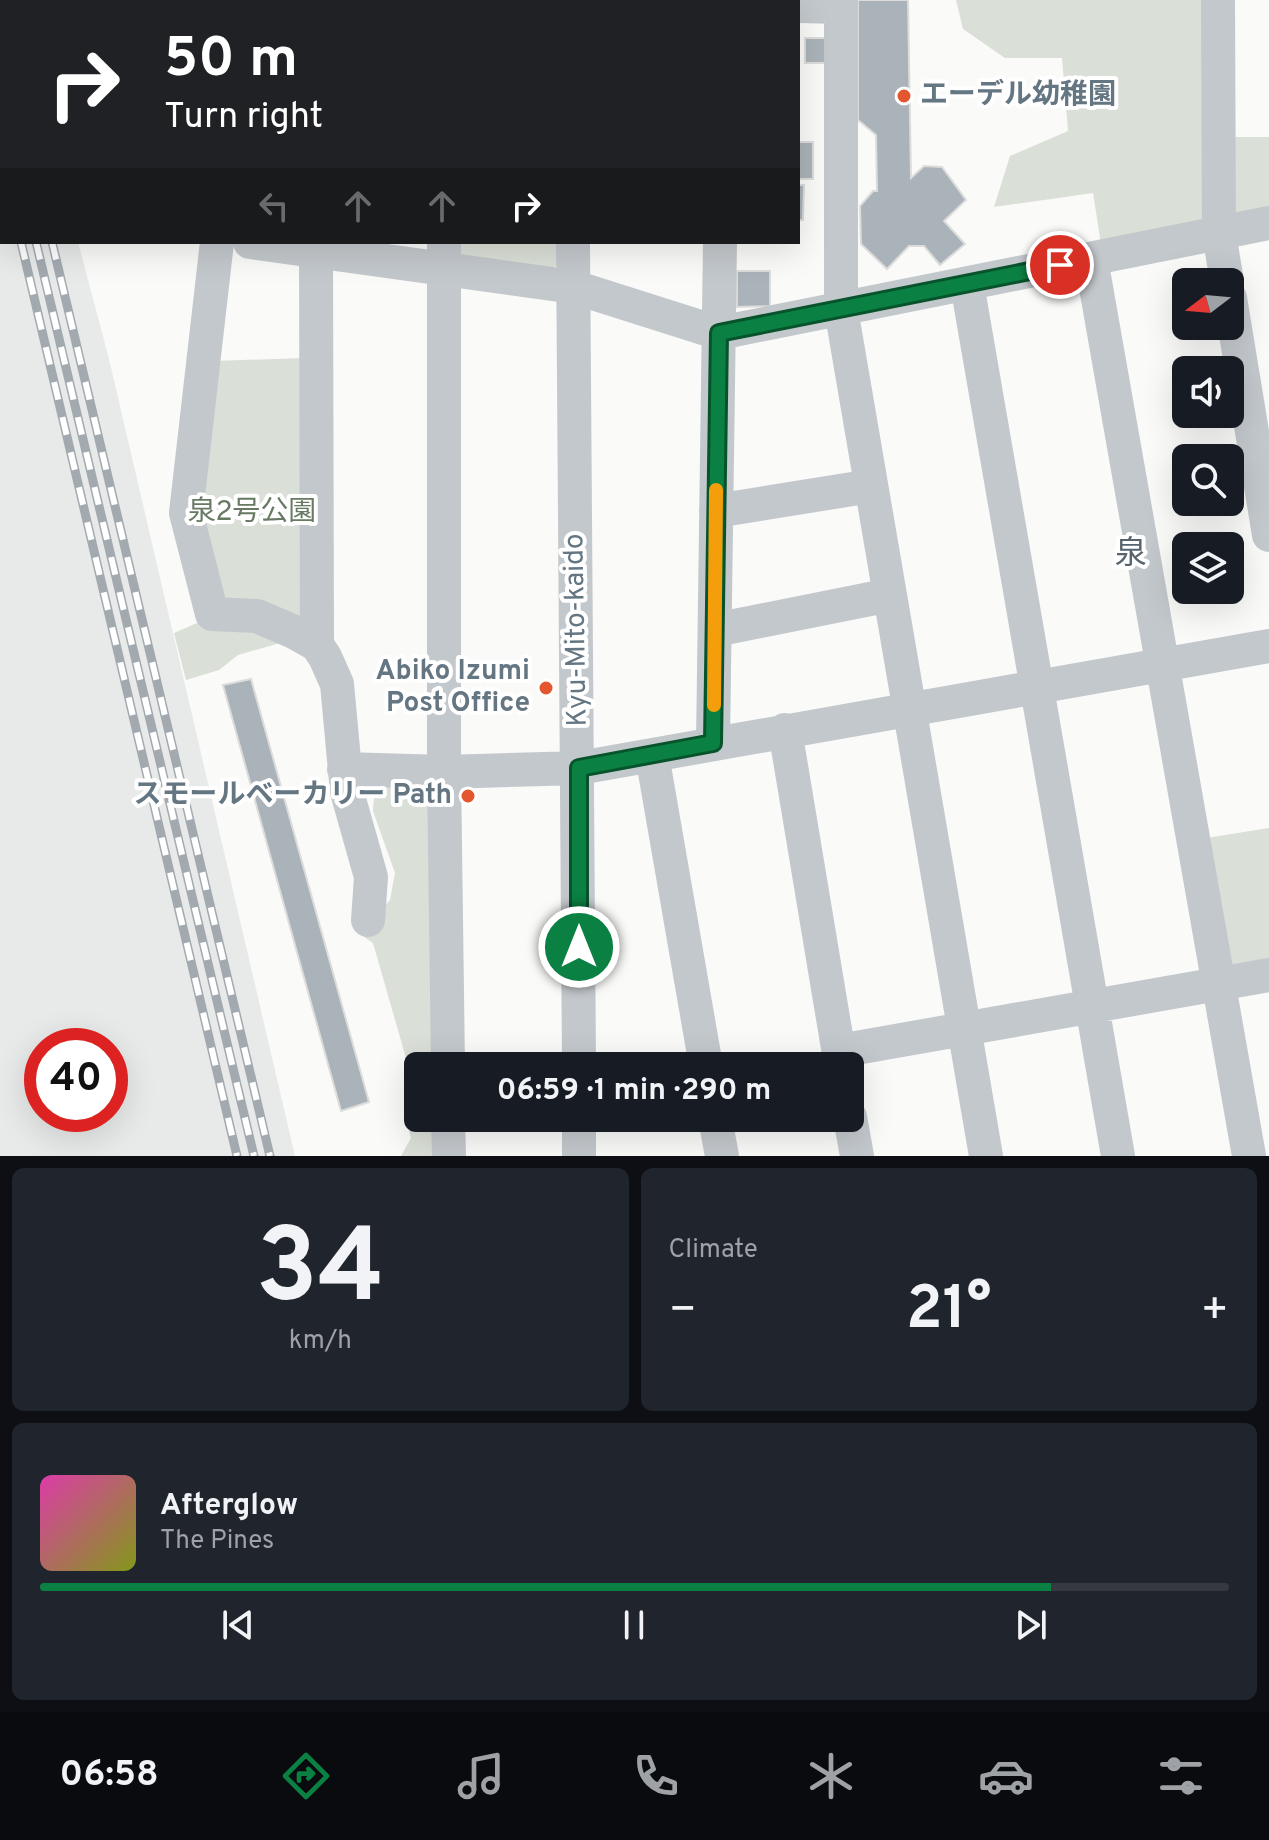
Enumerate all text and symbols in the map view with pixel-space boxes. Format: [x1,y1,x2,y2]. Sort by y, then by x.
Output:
text: 50 m [164,26,298,96]
icon: right [32,32,136,136]
place label: エーデル幼稚園 [920,78,1116,114]
marker: エーデル幼稚園 [895,87,913,105]
text: Turn right [164,95,323,141]
icon: left [252,184,296,228]
icon: ahead [336,184,380,228]
icon: ahead [420,184,464,228]
icon: right [504,184,548,228]
pin [1026,231,1094,299]
icon: arrive [1038,243,1082,287]
north arrow [1172,268,1244,340]
map controls [1172,268,1244,604]
button: sound [1172,356,1244,428]
button: search [1172,444,1244,516]
park label: 泉2号公園 [187,495,317,531]
button: layers [1172,532,1244,604]
street label: Kyu-Mito-kaido [557,533,597,727]
district label: 泉 [1115,535,1147,575]
place label: Abiko Izumi Post Office [375,654,530,722]
marker: Abiko Izumi Post Office [537,679,555,697]
place label: スモールベーカリー Path [134,778,452,814]
marker: スモールベーカリー Path [459,787,477,805]
position arrow [537,905,621,989]
speed limit sign: 40 [24,1028,128,1132]
text: 06:59 · 1 min · 290 m [497,1073,771,1110]
text: 34 [256,1207,385,1339]
text: Climate [669,1234,758,1267]
text: 21° [906,1274,992,1350]
text: − [669,1284,697,1340]
text: + [1201,1284,1229,1340]
text: km/h [289,1325,352,1358]
text: Afterglow [160,1488,298,1525]
text: The Pines [160,1525,274,1558]
icon: previous [216,1603,260,1647]
icon: pause [612,1603,656,1647]
icon: next [1009,1603,1053,1647]
icon: directions [278,1748,334,1804]
icon: music [453,1748,509,1804]
icon: phone [628,1748,684,1804]
icon: climate [803,1748,859,1804]
icon: car [978,1748,1034,1804]
icon: filters [1153,1748,1209,1804]
text: 06:58 [60,1753,159,1799]

